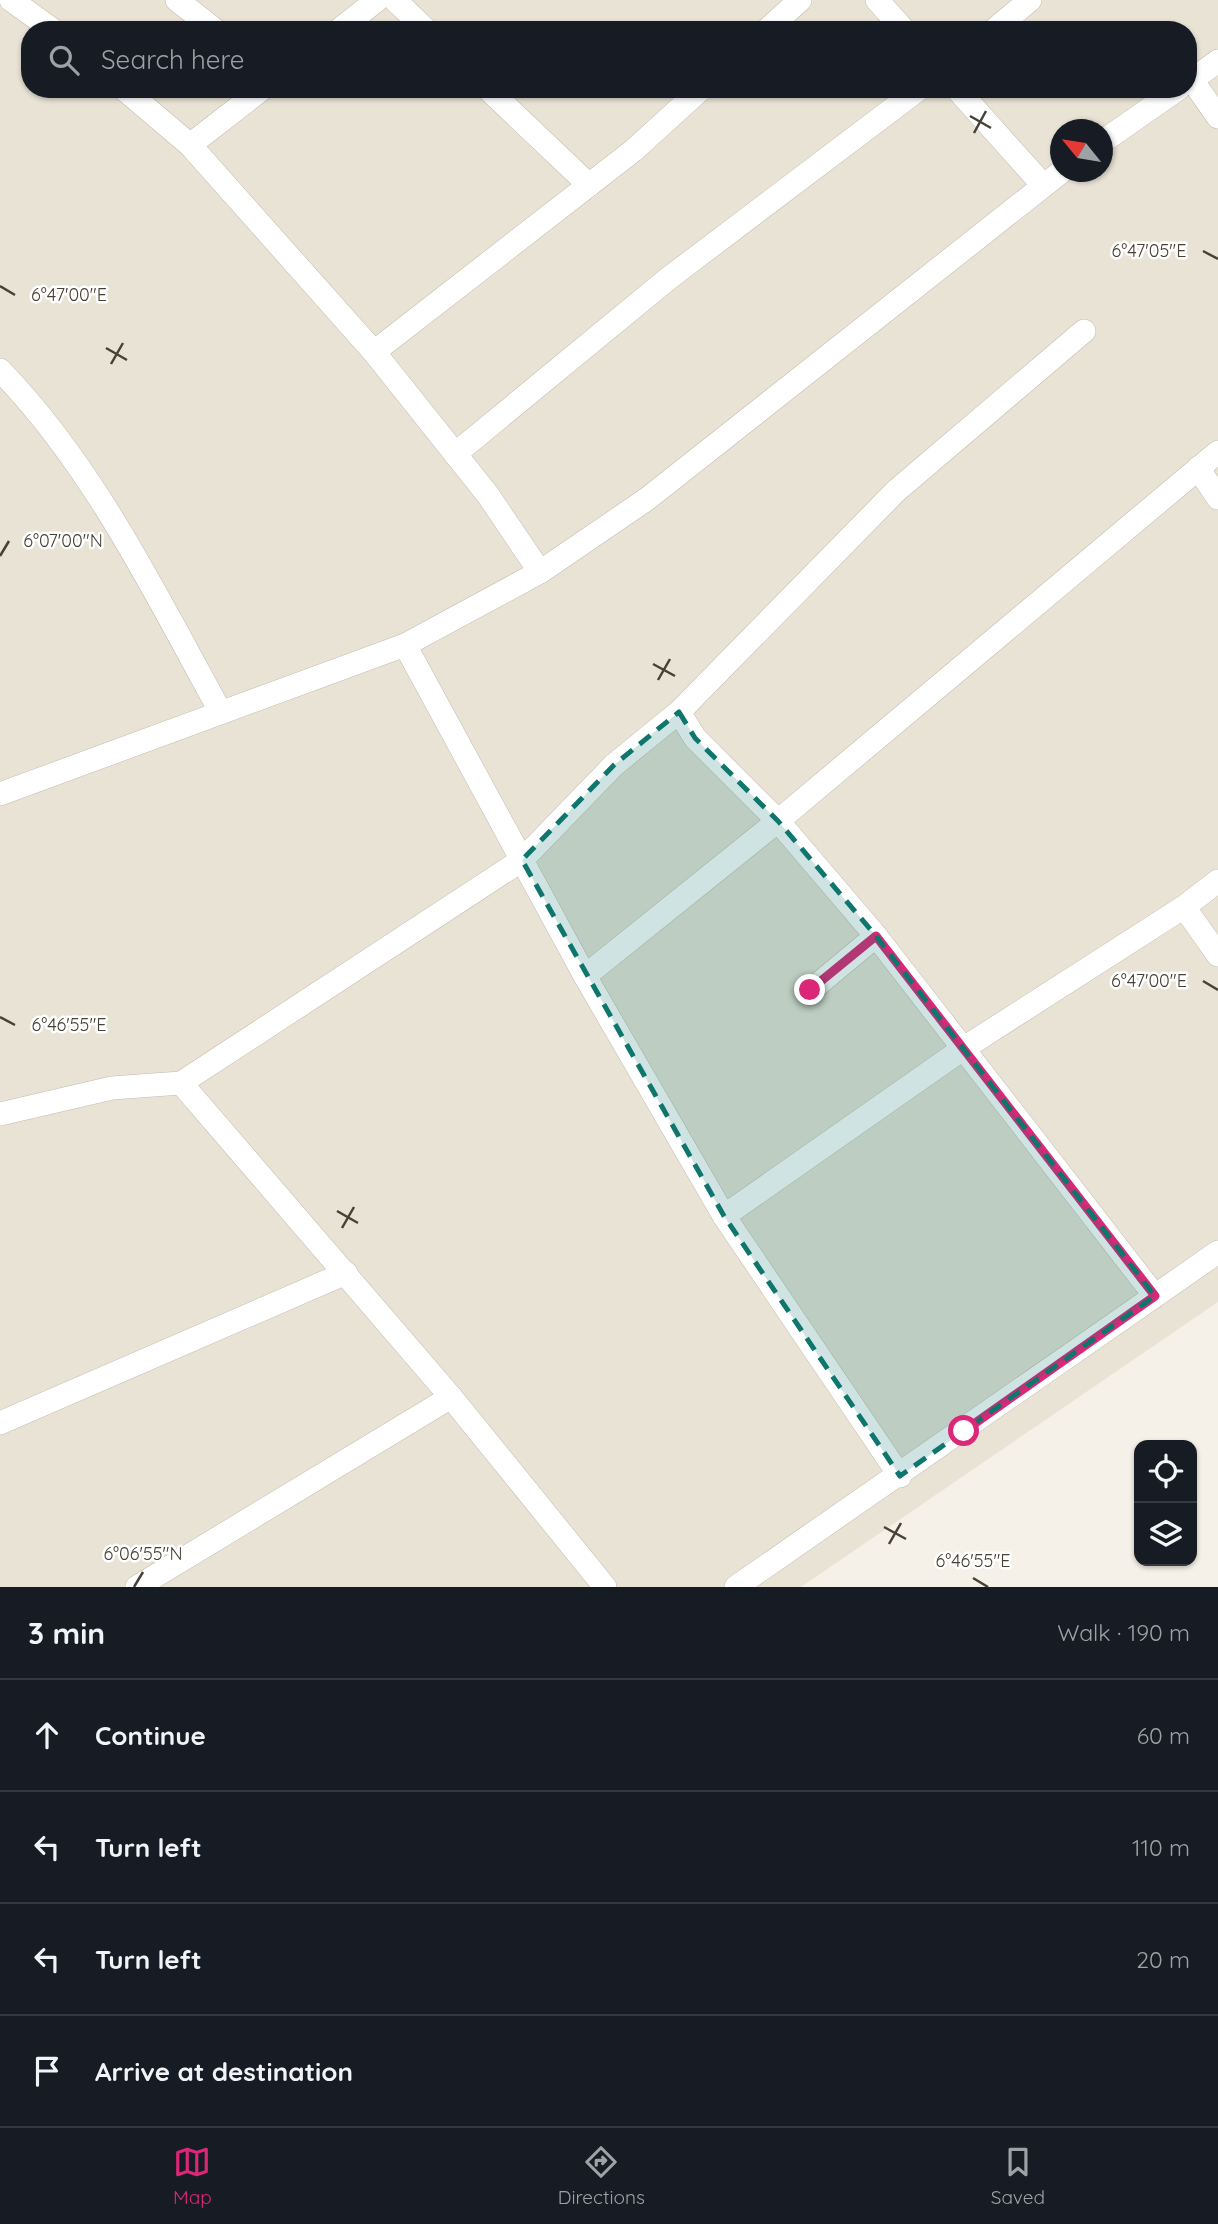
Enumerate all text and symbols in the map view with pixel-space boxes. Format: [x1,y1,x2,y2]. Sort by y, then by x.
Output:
search box [21,21,1197,98]
icon: search [45,41,83,79]
text: Search here [101,43,245,76]
north arrow [1050,119,1113,182]
text: 6°47'05"E [1112,239,1186,262]
text: 6°47'00"E [31,283,107,306]
text: 6°07'00"N [23,529,103,552]
text: 6°47'00"E [1111,969,1187,992]
route end [794,974,825,1005]
text: 6°46'55"E [31,1013,107,1036]
route start [948,1415,979,1446]
map controls [1134,1440,1197,1566]
button: locate [1134,1440,1197,1503]
button: layers [1134,1503,1197,1566]
text: 6°06'55"N [103,1542,183,1565]
text: 6°46'55"E [935,1549,1011,1572]
text: 3 min [28,1614,105,1652]
text: Walk · 190 m [1057,1618,1190,1647]
icon: ahead [28,1716,66,1754]
text: Continue [95,1719,206,1752]
text: 60 m [1137,1721,1190,1750]
icon: left [28,1828,66,1866]
text: Turn left [95,1831,202,1864]
text: 110 m [1132,1833,1190,1862]
icon: left [28,1940,66,1978]
text: Turn left [95,1943,202,1976]
text: 20 m [1136,1945,1190,1974]
icon: arrive [28,2052,66,2090]
text: Arrive at destination [95,2055,353,2088]
tab: Map [173,2143,212,2209]
tab: Directions [558,2143,645,2209]
tab: Saved [991,2143,1045,2209]

